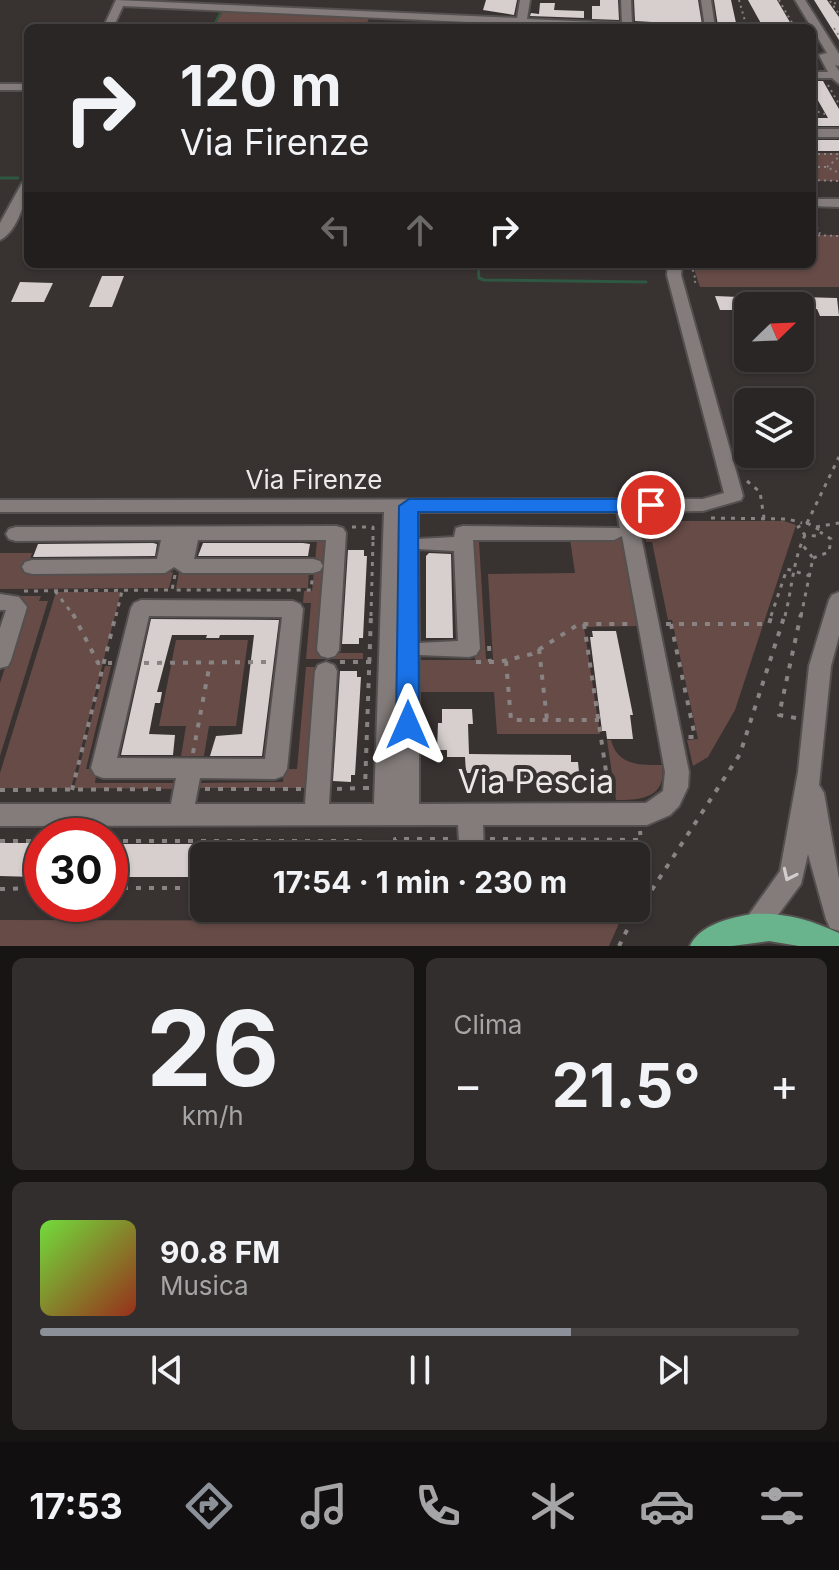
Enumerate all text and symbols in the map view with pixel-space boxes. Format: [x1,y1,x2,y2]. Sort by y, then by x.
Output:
text: 120 m [180,52,342,120]
icon: right [48,56,152,160]
text: Via Firenze [180,120,369,164]
icon: left [314,208,358,252]
icon: ahead [398,208,442,252]
icon: right [482,208,526,252]
north arrow [734,292,814,372]
map controls [734,292,814,468]
button: layers [734,388,814,468]
street label: Via Firenze [246,464,382,495]
pin [617,471,685,539]
icon: arrive [629,483,673,527]
position arrow [366,683,450,767]
street label: Via Pescia [458,762,614,801]
speed limit sign: 30 [24,818,128,922]
text: 17:54 · 1 min · 230 m [273,864,567,900]
one-way arrow [783,866,799,881]
text: 26 [146,985,279,1111]
text: Clima [454,1009,522,1040]
text: 21.5° [552,1049,701,1121]
text: − [454,1058,483,1112]
text: + [770,1058,799,1112]
text: km/h [182,1100,244,1131]
text: 90.8 FM [160,1234,280,1270]
text: Musica [160,1270,249,1301]
icon: previous [145,1348,189,1392]
icon: pause [398,1348,442,1392]
icon: next [651,1348,695,1392]
icon: directions [181,1478,237,1534]
icon: music [296,1478,352,1534]
icon: phone [410,1478,466,1534]
icon: climate [525,1478,581,1534]
icon: car [639,1478,695,1534]
icon: filters [754,1478,810,1534]
text: 17:53 [29,1484,123,1528]

